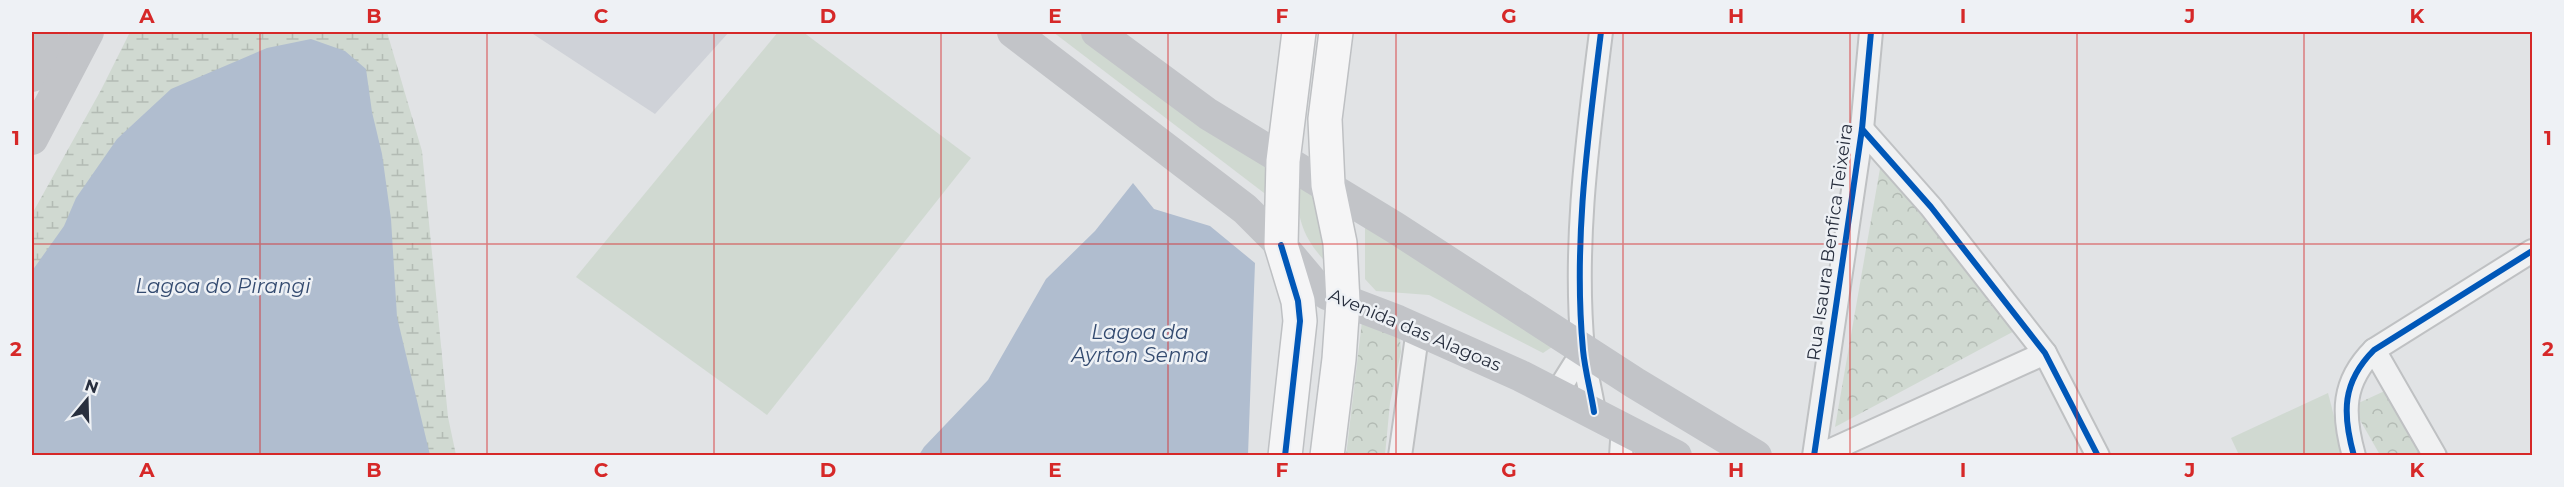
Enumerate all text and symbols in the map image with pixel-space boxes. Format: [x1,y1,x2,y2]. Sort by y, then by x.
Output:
text: A [138,4,155,28]
text: B [366,4,382,28]
text: C [594,4,609,28]
text: D [820,4,836,28]
text: E [1048,4,1062,28]
text: F [1276,4,1289,28]
text: G [1501,4,1517,28]
text: H [1728,4,1744,28]
text: I [1960,4,1966,28]
text: J [2184,4,2195,28]
text: K [2410,4,2426,28]
street label: Rua Isaura Benfica Teixeira [1802,122,1858,362]
text: 1 [12,126,20,150]
text: 1 [2544,126,2552,150]
water label: Lagoa do Pirangi [135,274,311,298]
street label: Avenida das Alagoas [1326,284,1505,376]
water label: Lagoa da Ayrton Senna [1070,320,1209,367]
text: 2 [10,337,22,361]
text: 2 [2542,337,2554,361]
north arrow [57,370,117,430]
text: N [83,375,101,397]
text: A [138,458,155,482]
text: B [366,458,382,482]
text: C [594,458,609,482]
text: D [820,458,836,482]
text: E [1048,458,1062,482]
text: F [1276,458,1289,482]
text: G [1501,458,1517,482]
text: H [1728,458,1744,482]
text: I [1960,458,1966,482]
text: J [2184,458,2195,482]
text: K [2410,458,2426,482]

